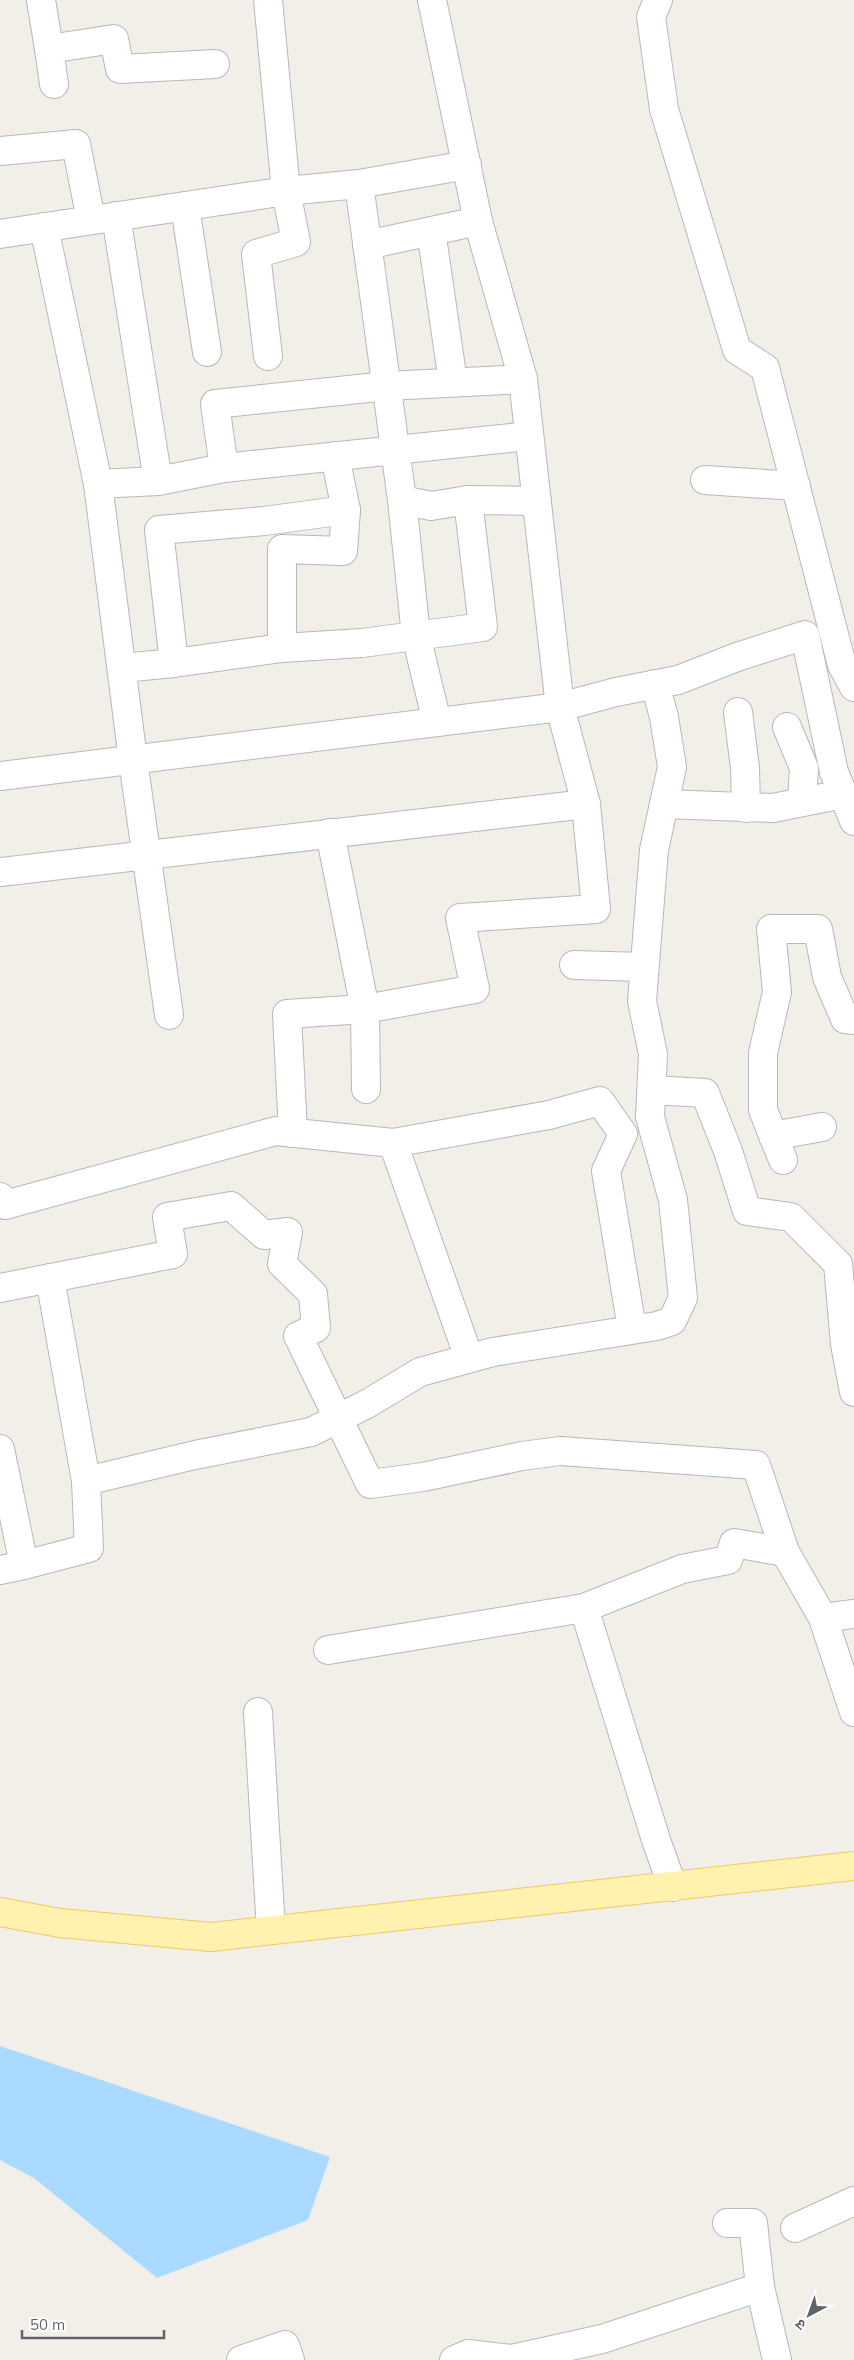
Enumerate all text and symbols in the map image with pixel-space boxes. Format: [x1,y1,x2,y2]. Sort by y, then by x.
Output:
north arrow [784,2290,834,2340]
scale bar [22,2308,165,2340]
text: 50 m [30,2315,65,2334]
text: उ [791,2315,809,2334]

